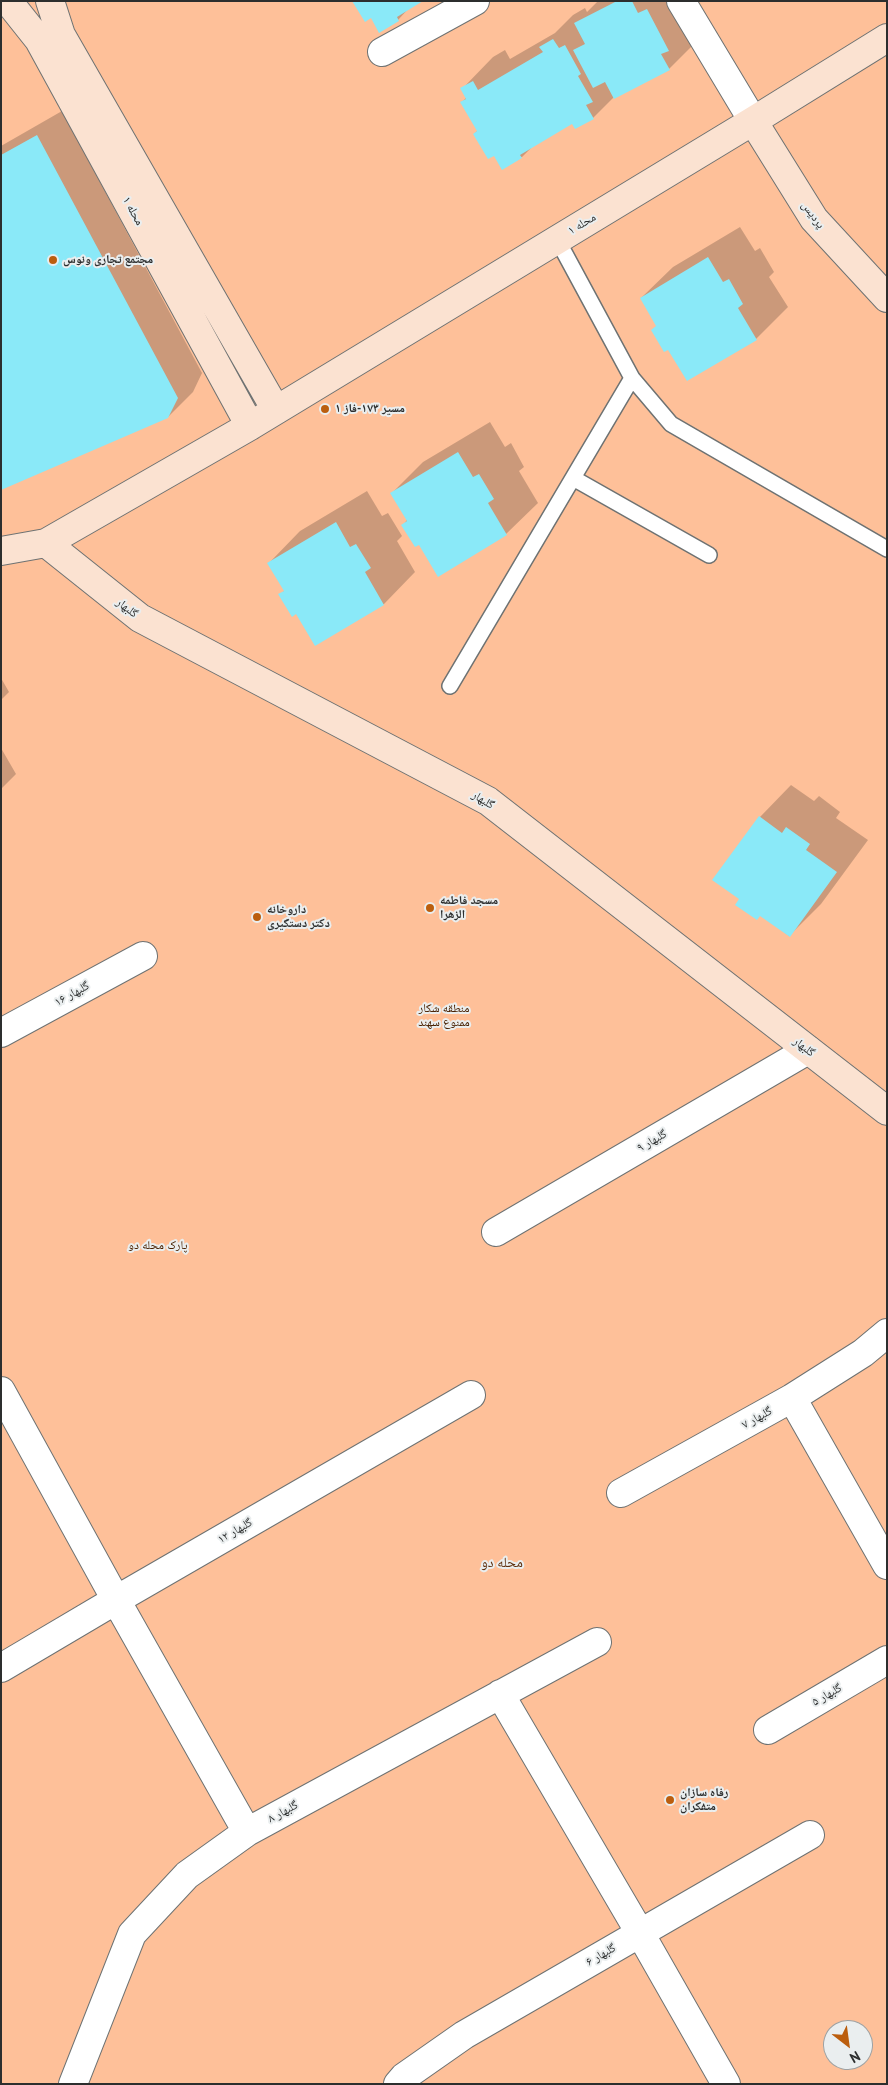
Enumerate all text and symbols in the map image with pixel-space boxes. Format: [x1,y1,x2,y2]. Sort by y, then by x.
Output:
street label: محله ۱ [119,194,147,228]
street label: پردیس [798,199,828,231]
street label: محله ۱ [565,210,599,238]
place label: مجتمع تجاری ونوس [63,253,153,267]
marker: مجتمع تجاری ونوس [47,254,59,266]
place label: مسیر ۱۷۳-فاز ۱ [335,402,405,416]
marker: مسیر ۱۷۳-فاز ۱ [319,403,331,415]
street label: گلبهار [113,595,141,621]
street label: گلبهار [469,788,497,812]
place label: مسجد فاطمه الزهرا [440,894,498,922]
marker: مسجد فاطمه الزهرا [424,902,436,914]
place label: داروخانه دکتر دستگیری [267,903,330,931]
marker: داروخانه دکتر دستگیری [251,911,263,923]
street label: گلبهار ۱۶ [52,979,92,1009]
park label: منطقه شکار ممنوع سهند [418,1002,470,1030]
street label: گلبهار [790,1034,818,1060]
street label: گلبهار ۹ [634,1127,670,1155]
park label: پارک محله دو [128,1239,188,1253]
street label: گلبهار ۷ [739,1404,775,1432]
street label: گلبهار ۱۲ [215,1515,255,1547]
district label: محله دو [481,1555,523,1571]
street label: گلبهار ۵ [809,1681,845,1709]
place label: رفاه سازان متفکران [680,1786,728,1814]
marker: رفاه سازان متفکران [664,1794,676,1806]
street label: گلبهار ۸ [265,1798,301,1826]
street label: گلبهار ۶ [583,1941,619,1969]
north arrow [823,2020,873,2070]
text: N [847,2047,863,2067]

